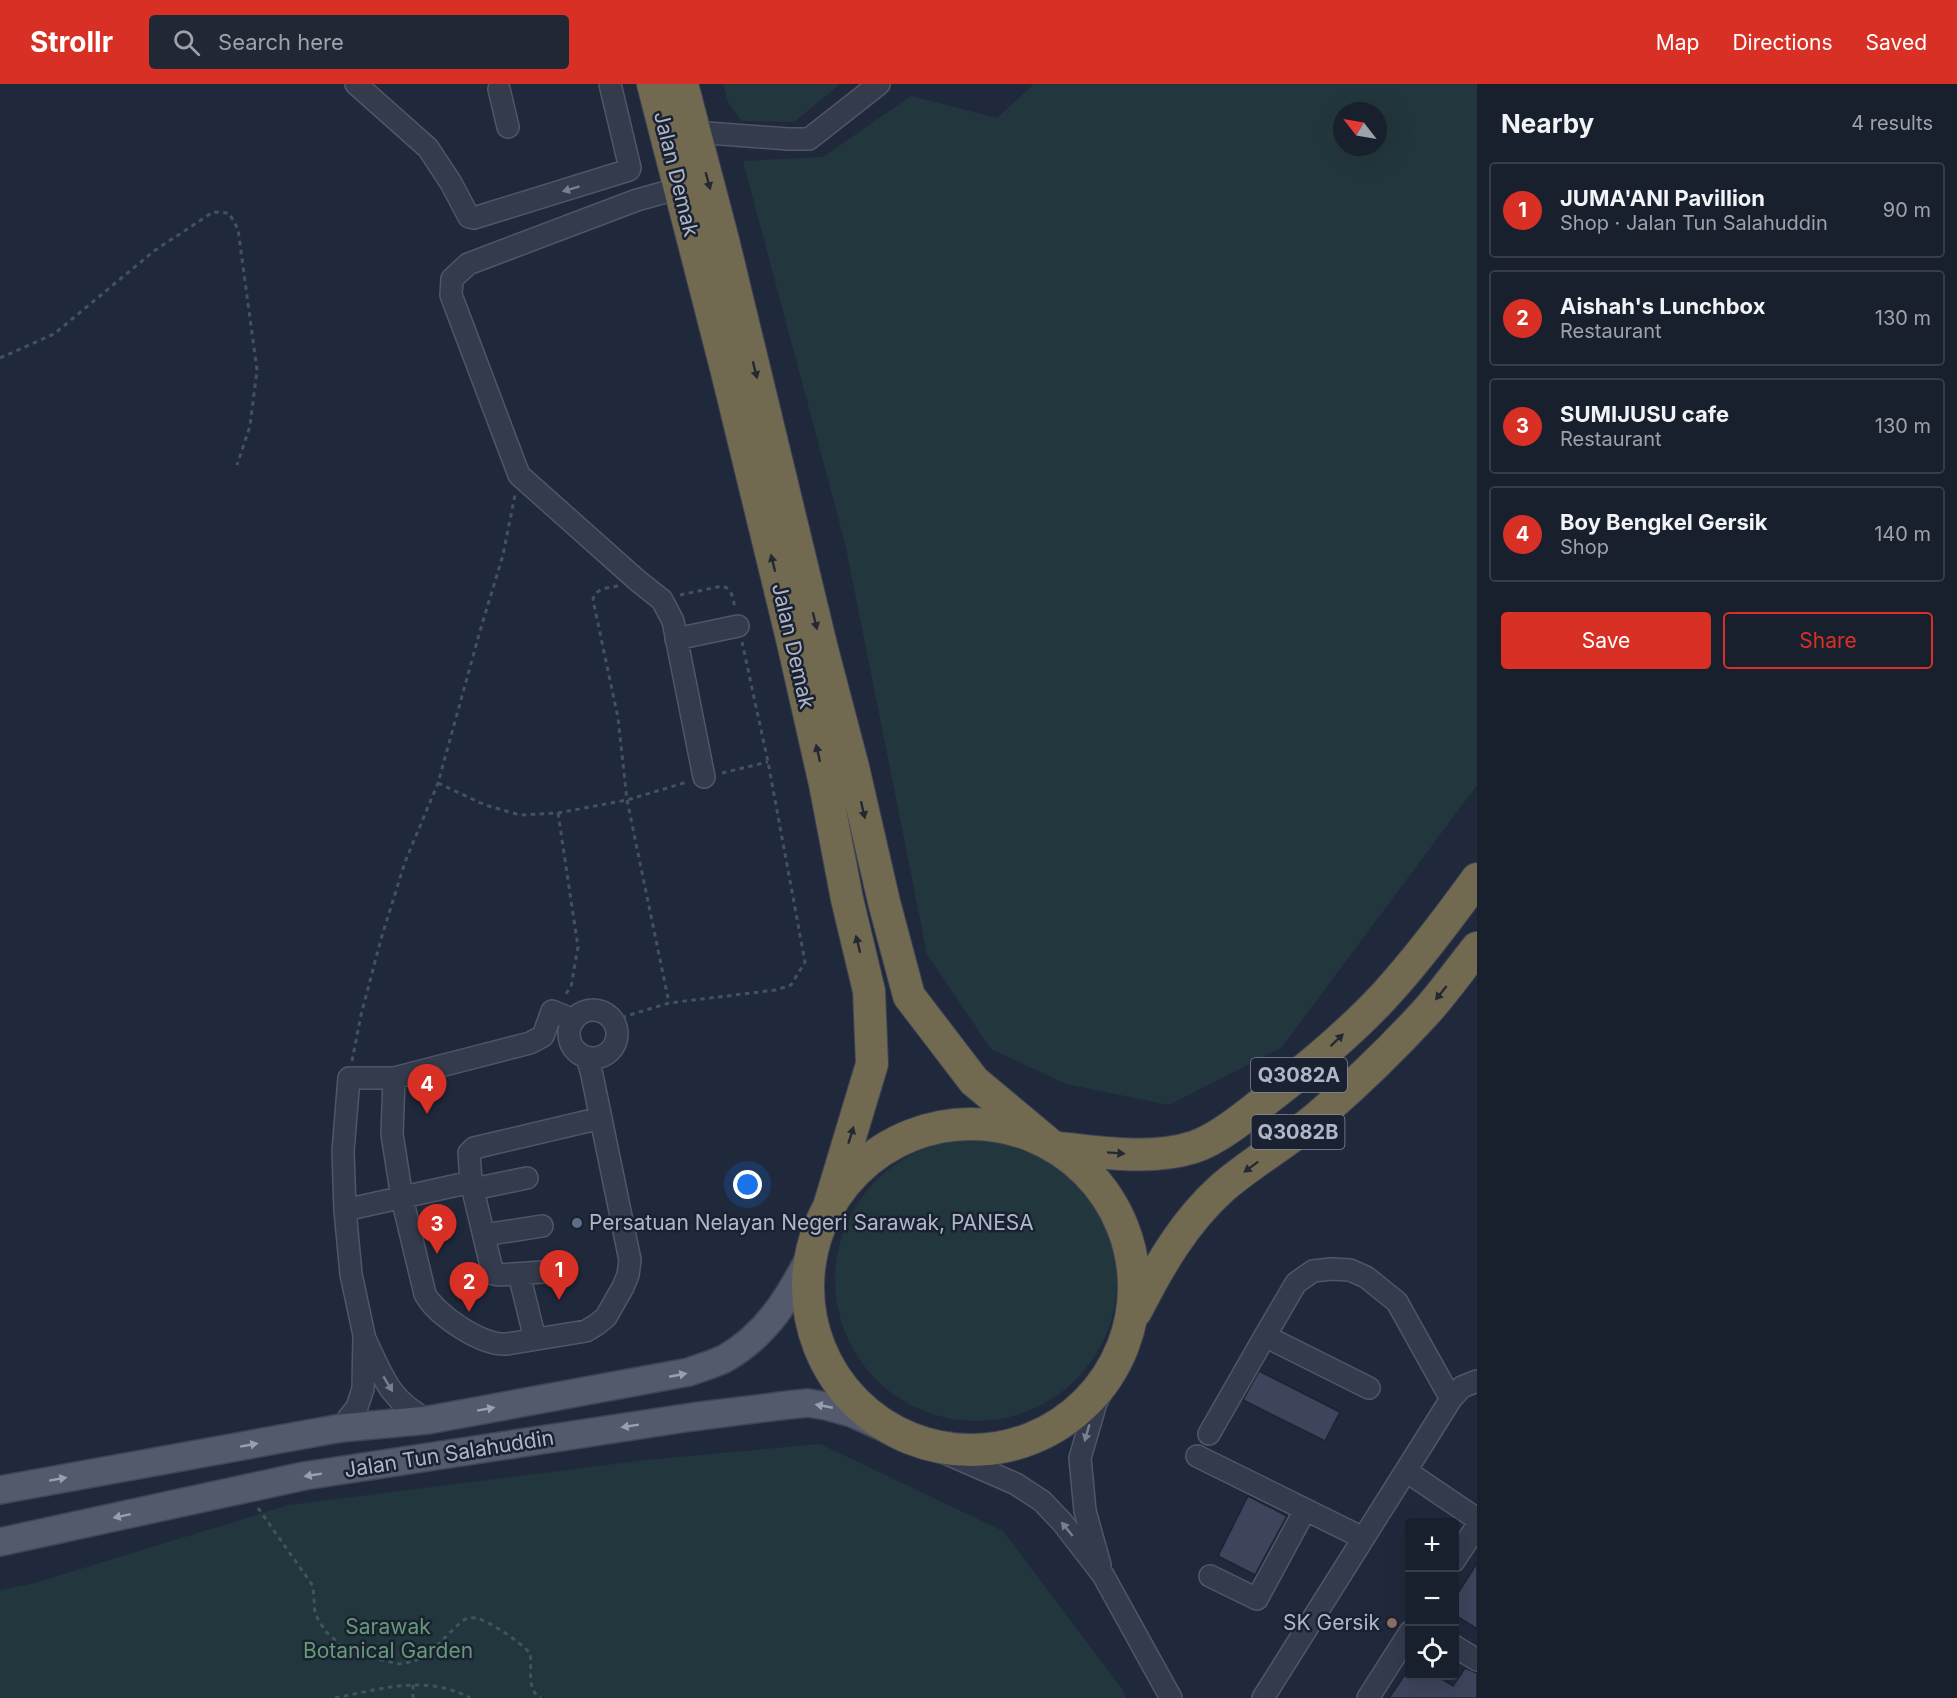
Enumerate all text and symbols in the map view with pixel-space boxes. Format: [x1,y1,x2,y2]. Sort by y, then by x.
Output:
search box [149,15,569,69]
text: Strollr [30,25,113,59]
icon: search [170,26,203,59]
text: Search here [218,29,344,55]
text: Map [1656,30,1699,55]
text: Directions [1732,30,1833,55]
text: Saved [1866,30,1927,55]
north arrow [1333,102,1387,156]
text: Nearby [1501,108,1594,139]
street label: Jalan Demak [649,109,704,239]
text: 4 results [1851,111,1933,135]
one-way arrow [703,172,713,190]
one-way arrow [562,185,580,194]
text: JUMA'ANI Pavillion [1560,185,1765,211]
text: 1 [1518,198,1527,222]
text: 90 m [1883,198,1931,222]
text: Shop · Jalan Tun Salahuddin [1560,211,1828,235]
text: Aishah's Lunchbox [1560,293,1765,319]
text: 2 [1516,306,1529,330]
text: 130 m [1875,306,1931,330]
text: Restaurant [1560,319,1662,343]
one-way arrow [750,361,760,380]
text: SUMIJUSU cafe [1560,401,1729,427]
text: 3 [1516,414,1529,438]
text: 130 m [1875,414,1931,438]
text: Restaurant [1560,427,1662,451]
text: Boy Bengkel Gersik [1560,509,1768,535]
text: 4 [1516,522,1529,546]
text: 140 m [1874,522,1931,546]
text: Shop [1560,535,1609,559]
one-way arrow [768,554,778,573]
street label: Jalan Demak [767,581,820,712]
one-way arrow [811,612,821,630]
button: Save [1501,612,1711,669]
button: Share [1723,612,1933,669]
one-way arrow [813,744,823,762]
one-way arrow [858,801,868,820]
one-way arrow [852,935,862,953]
one-way arrow [1435,986,1447,1001]
one-way arrow [1329,1034,1343,1048]
road number: Q3082A [1251,1058,1347,1092]
pin: 4 [408,1064,446,1114]
road number: Q3082B [1252,1115,1344,1149]
one-way arrow [847,1125,856,1143]
one-way arrow [1106,1149,1125,1158]
one-way arrow [1243,1160,1258,1172]
your location [733,1170,762,1199]
pin: 3 [418,1204,456,1254]
place label: Persatuan Nelayan Negeri Sarawak, PANESA [589,1210,1034,1235]
marker: Persatuan Nelayan Negeri Sarawak, PANESA [570,1216,584,1230]
pin: 1 [540,1250,578,1300]
pin: 2 [450,1262,488,1312]
one-way arrow [668,1370,687,1379]
one-way arrow [382,1376,393,1392]
one-way arrow [814,1401,833,1410]
one-way arrow [476,1405,495,1414]
one-way arrow [621,1422,640,1431]
one-way arrow [1081,1424,1091,1442]
street label: Jalan Tun Salahuddin [342,1425,556,1482]
one-way arrow [240,1440,259,1449]
one-way arrow [303,1470,322,1479]
one-way arrow [48,1475,67,1484]
one-way arrow [113,1511,132,1521]
map controls [1405,1518,1459,1680]
button: + [1405,1518,1459,1572]
one-way arrow [1061,1521,1073,1536]
button: − [1405,1572,1459,1626]
place label: SK Gersik [1283,1610,1380,1635]
park label: Sarawak Botanical Garden [303,1614,473,1663]
marker: SK Gersik [1385,1616,1399,1630]
button: locate [1405,1626,1459,1680]

